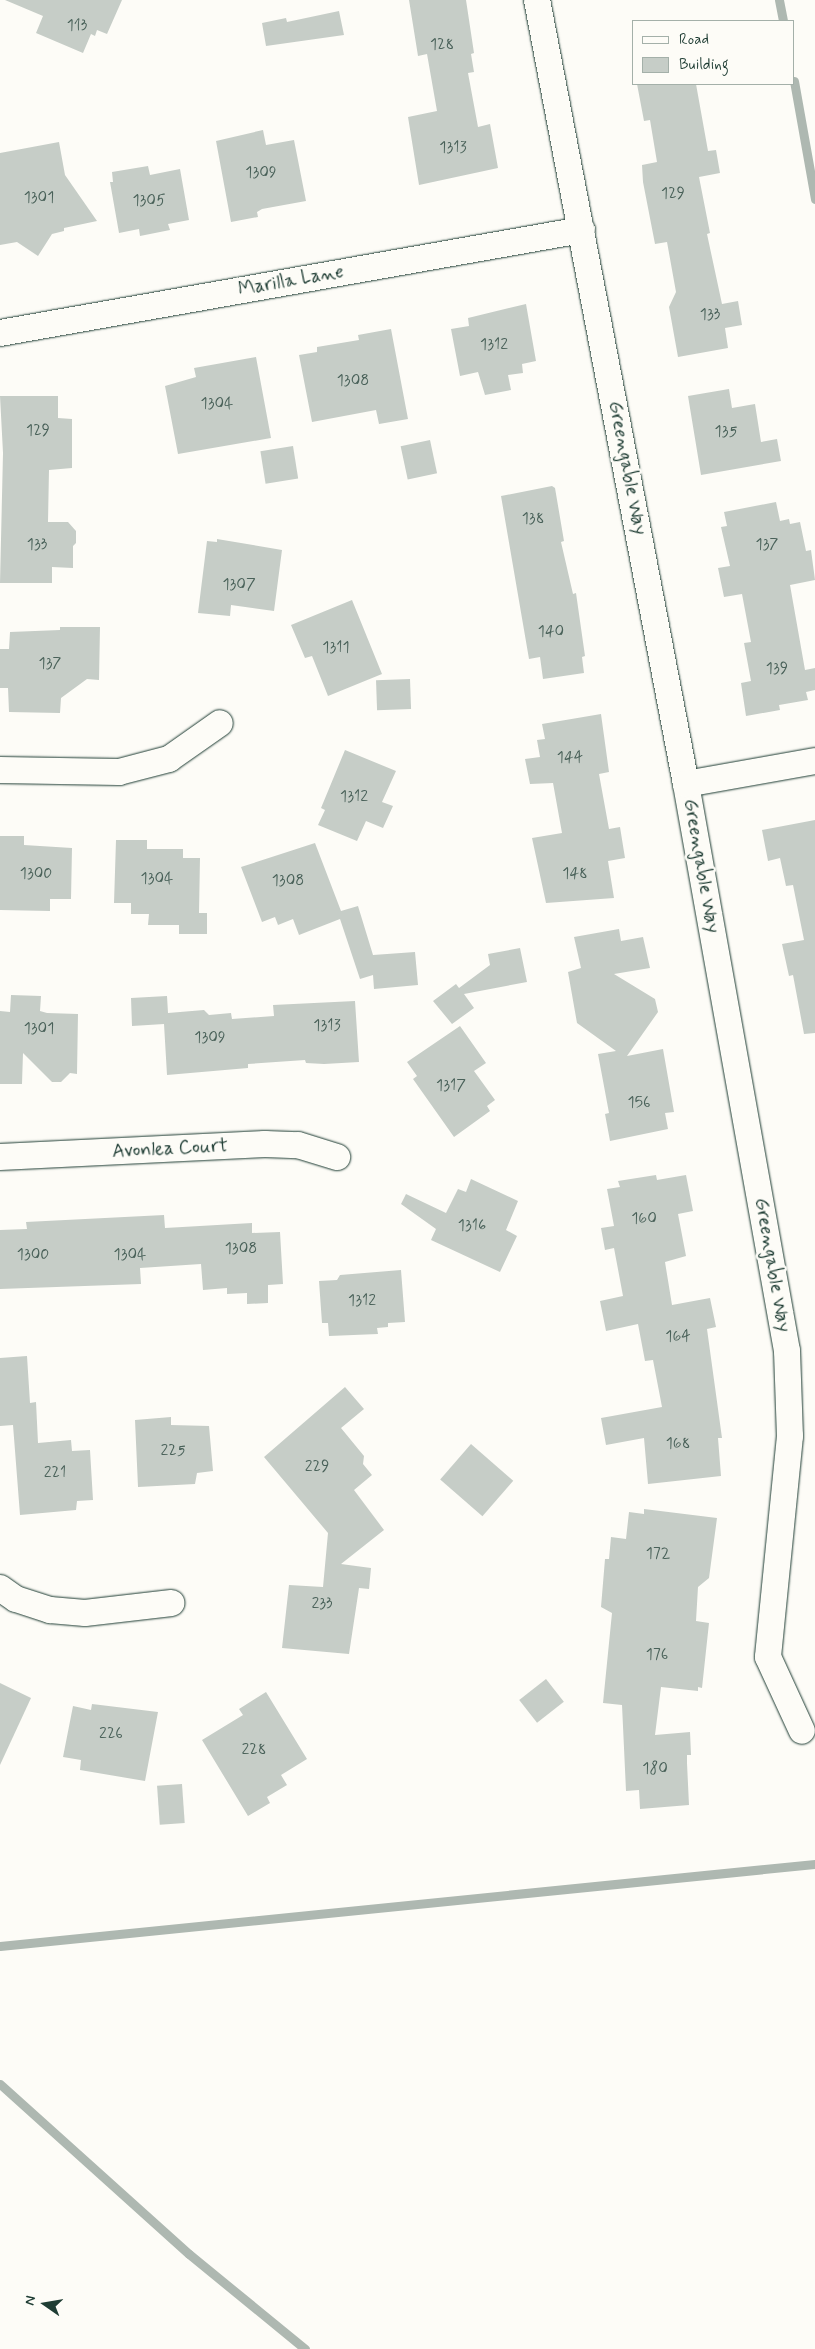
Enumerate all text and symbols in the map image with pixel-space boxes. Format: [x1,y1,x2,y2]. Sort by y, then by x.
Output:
house number: 113 [67,16,87,36]
legend [632,20,795,85]
text: Road [679,30,709,50]
house number: 128 [430,35,454,55]
text: Building [679,55,729,75]
house number: 1313 [439,138,467,158]
house number: 1309 [245,163,277,183]
house number: 129 [661,184,685,204]
house number: 1301 [24,188,54,208]
house number: 1305 [132,191,166,211]
street label: Marilla Lane [238,261,344,301]
house number: 133 [700,305,720,325]
house number: 1312 [480,335,508,355]
house number: 1308 [337,371,369,391]
house number: 1304 [201,394,233,414]
street label: Greengable Way [603,398,651,538]
house number: 129 [26,421,50,441]
house number: 135 [715,422,737,442]
house number: 138 [522,509,544,529]
house number: 133 [27,535,47,555]
house number: 137 [756,535,778,555]
house number: 1307 [222,575,256,595]
house number: 140 [538,622,564,642]
house number: 1311 [322,638,350,658]
house number: 137 [39,654,61,674]
house number: 139 [766,659,788,679]
house number: 144 [557,748,583,768]
house number: 1312 [340,787,368,807]
street label: Greengable Way [678,796,724,936]
house number: 1300 [20,864,52,884]
house number: 148 [562,864,588,884]
house number: 1304 [141,869,173,889]
house number: 1308 [272,871,304,891]
house number: 1313 [313,1016,341,1036]
house number: 1301 [24,1019,54,1039]
house number: 1309 [194,1028,226,1048]
house number: 1317 [436,1076,466,1096]
house number: 156 [627,1093,651,1113]
street label: Avonlea Court [113,1135,227,1163]
street label: Greengable Way [749,1195,795,1335]
house number: 160 [631,1209,657,1229]
house number: 1316 [458,1216,486,1236]
house number: 1308 [225,1239,257,1259]
house number: 1300 [17,1245,49,1265]
house number: 1304 [114,1245,146,1265]
house number: 1312 [348,1291,376,1311]
house number: 164 [665,1327,691,1347]
house number: 168 [666,1434,690,1454]
house number: 225 [160,1441,186,1461]
house number: 229 [305,1457,329,1477]
house number: 221 [44,1463,66,1483]
house number: 172 [646,1544,670,1564]
house number: 233 [311,1594,333,1614]
house number: 176 [646,1645,668,1665]
house number: 226 [99,1724,123,1744]
house number: 228 [242,1740,266,1760]
house number: 180 [642,1759,668,1779]
north arrow [20,2279,70,2329]
text: N [21,2294,40,2307]

